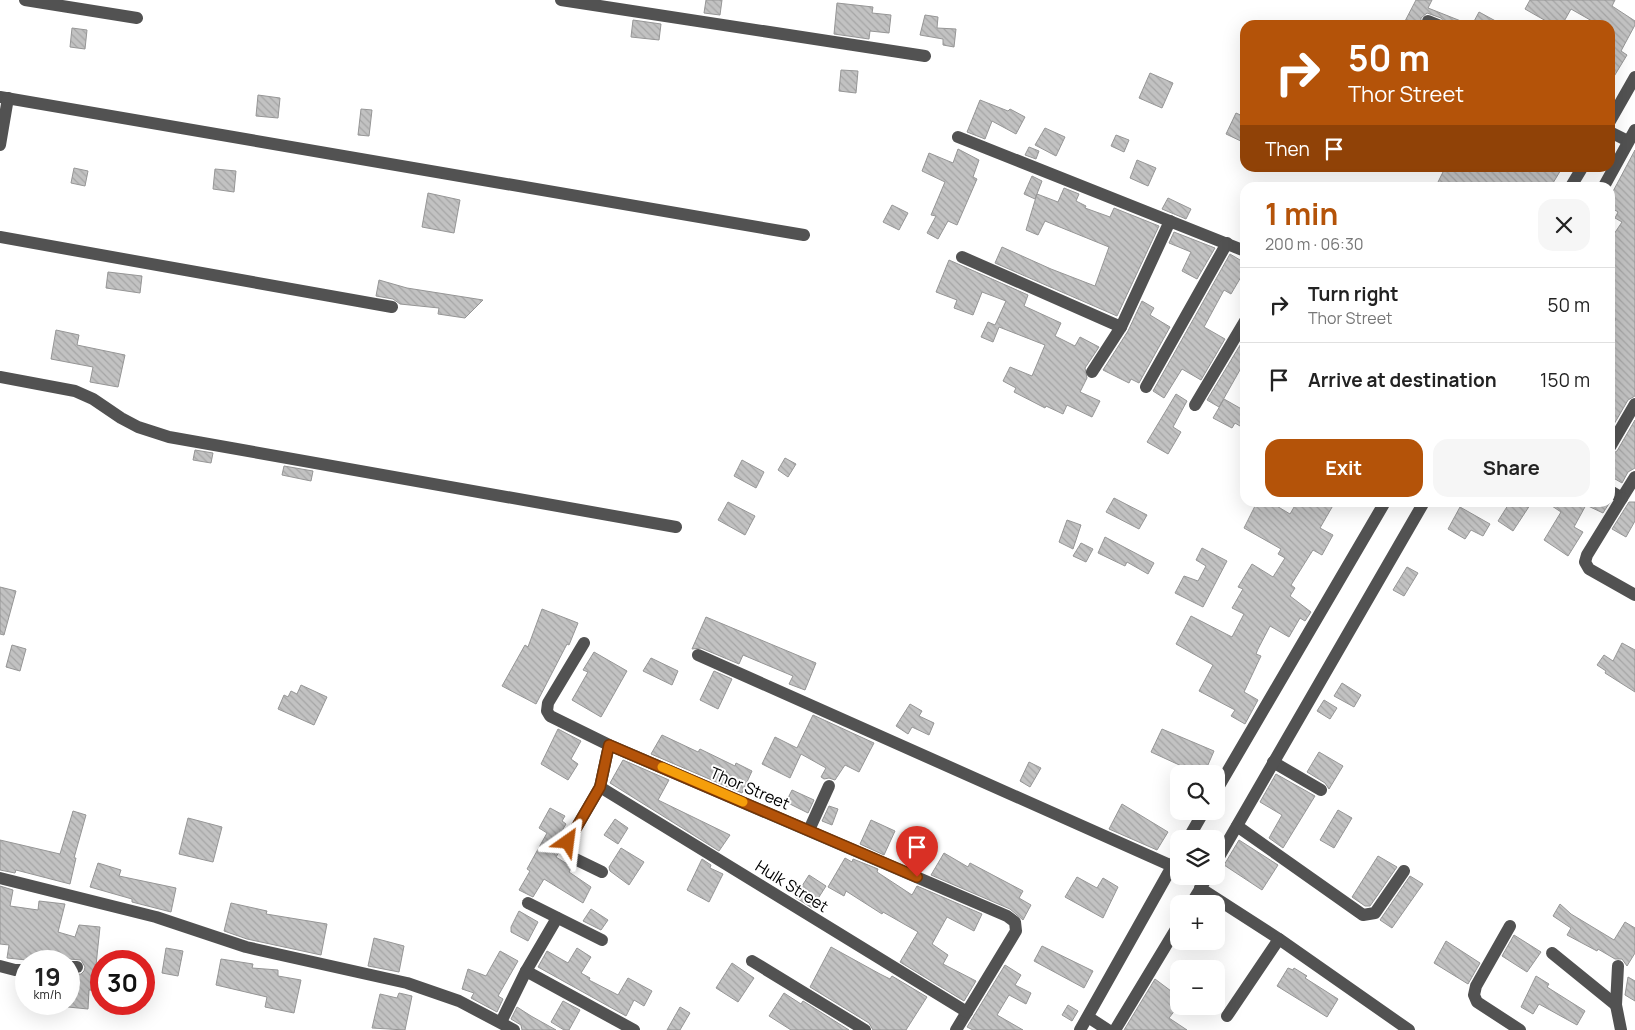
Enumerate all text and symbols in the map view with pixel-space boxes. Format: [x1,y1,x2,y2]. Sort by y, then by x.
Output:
text: 50 m [1348,34,1430,82]
icon: right [1265,40,1330,105]
text: Thor Street [1348,79,1464,109]
icon: arrive [1320,135,1348,163]
text: Then [1265,136,1310,162]
text: 1 min [1265,193,1338,234]
button: close [1538,199,1590,251]
text: 200 m · 06:30 [1265,233,1364,255]
text: Turn right [1308,281,1398,307]
icon: right [1265,291,1293,319]
text: 50 m [1548,292,1590,318]
text: Thor Street [1308,307,1392,329]
icon: arrive [1265,366,1293,394]
text: Arrive at destination [1308,367,1497,393]
text: 150 m [1540,367,1590,393]
button: Exit [1265,439,1423,497]
button: Share [1433,439,1590,497]
street label: Thor Street [707,761,793,815]
map controls [1170,765,1225,1015]
button: search [1170,765,1225,820]
position arrow [541,815,593,867]
pin [896,826,938,877]
button: layers [1170,830,1225,885]
icon: arrive [903,833,931,861]
street label: Hulk Street [751,855,833,917]
button: + [1170,895,1225,950]
speed limit sign: 30 [90,950,155,1015]
text: 19 [34,959,61,994]
button: − [1170,960,1225,1015]
text: km/h [34,986,61,1003]

